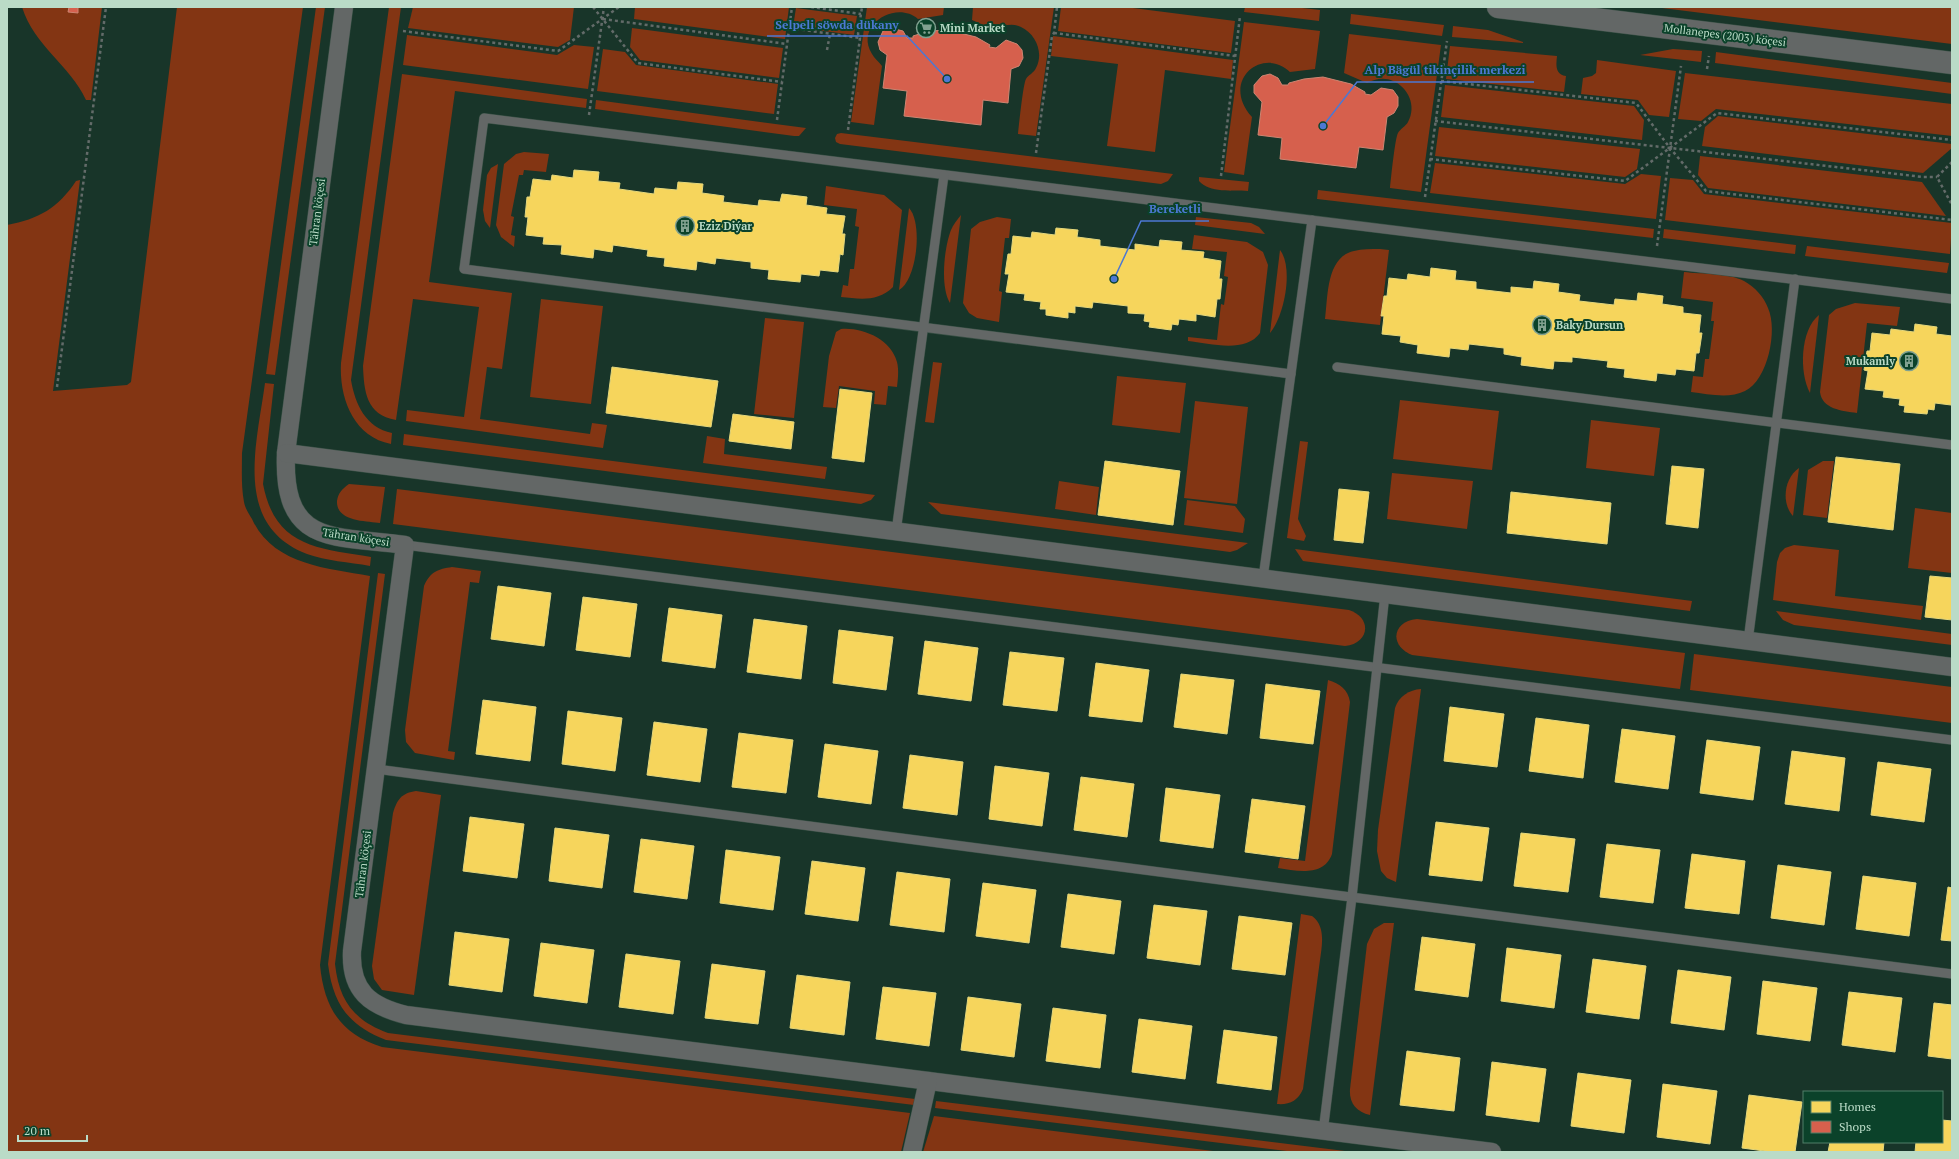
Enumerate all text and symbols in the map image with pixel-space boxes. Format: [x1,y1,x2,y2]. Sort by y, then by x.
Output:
callout: Selpeli söwda dükany [767,12,907,36]
text: Selpeli söwda dükany [775,17,899,32]
supermarket icon: Mini Market [915,17,937,39]
place label: Mini Market [940,21,1006,35]
street label: Mollanepes (2003) köçesi [1663,21,1787,49]
callout: Alp Bägül tikinçilik merkezi [1357,58,1534,82]
text: Alp Bägül tikinçilik merkezi [1365,62,1525,77]
street label: Tähran köçesi [306,178,328,246]
callout: Bereketli [1141,197,1209,221]
text: Bereketli [1149,201,1201,216]
building icon: Eziz Diýar [674,215,696,237]
place label: Eziz Diýar [699,219,752,233]
building icon: Baky Dursun [1531,314,1553,336]
place label: Baky Dursun [1556,318,1623,332]
building icon: Mukamly [1898,350,1920,372]
place label: Mukamly [1846,354,1895,368]
street label: Tähran köçesi [322,525,390,549]
street label: Tähran köçesi [352,830,374,898]
legend [1803,1091,1943,1143]
text: Homes [1839,1099,1876,1114]
scale bar [18,1117,87,1143]
text: Shops [1839,1119,1871,1134]
text: 20 m [24,1123,51,1138]

